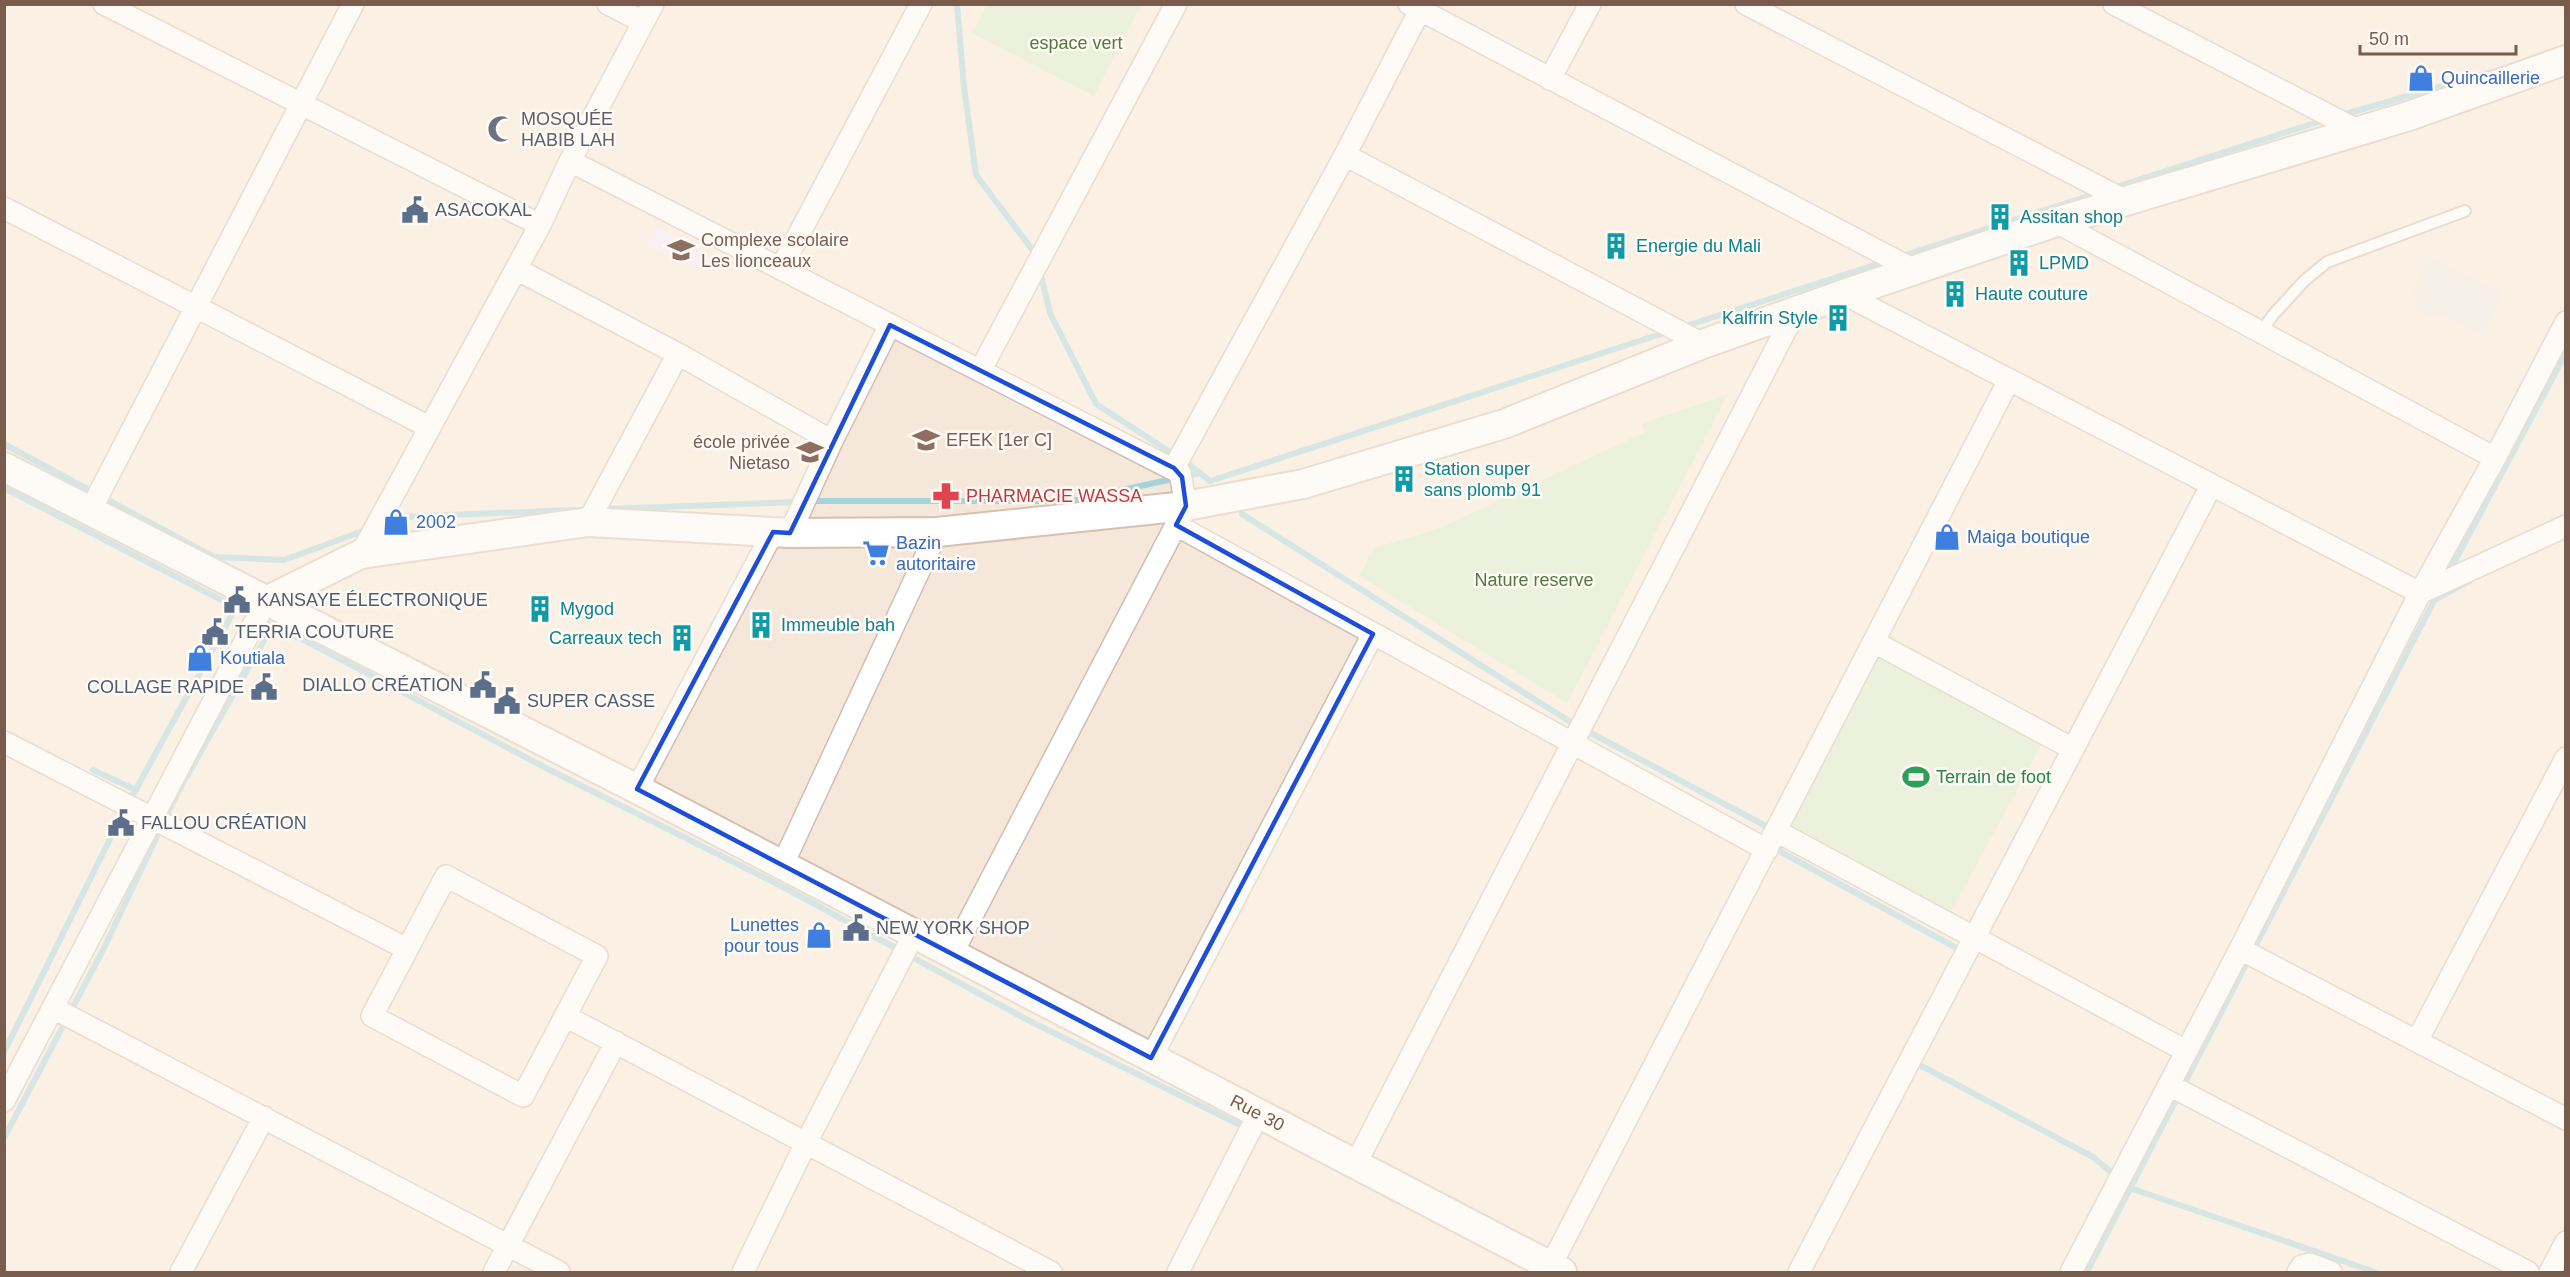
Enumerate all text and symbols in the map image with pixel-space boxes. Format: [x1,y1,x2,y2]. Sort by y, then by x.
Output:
scale bar [2360,18,2516,56]
text: 50 m [2369,29,2409,49]
park label: espace vert [1029,33,1123,53]
shop icon: Quincaillerie [2406,63,2436,93]
place label: Quincaillerie [2441,68,2540,88]
place label: MOSQUÉE HABIB LAH [521,109,615,150]
mosque icon: MOSQUÉE HABIB LAH [486,114,516,144]
public building icon: ASACOKAL [400,195,430,225]
place label: ASACOKAL [435,200,532,220]
building icon: Assitan shop [1985,202,2015,232]
place label: Assitan shop [2020,207,2123,227]
place label: Complexe scolaire Les lionceaux [701,230,849,271]
building icon: Energie du Mali [1601,231,1631,261]
school or university icon: Complexe scolaire Les lionceaux [666,235,696,265]
place label: Energie du Mali [1636,236,1761,256]
building icon: LPMD [2004,248,2034,278]
place label: LPMD [2039,253,2089,273]
building icon: Haute couture [1940,279,1970,309]
place label: Haute couture [1975,284,2088,304]
building icon: Kalfrin Style [1823,303,1853,333]
place label: Kalfrin Style [1722,308,1818,328]
school or university icon: EFEK [1er C] [911,425,941,455]
place label: EFEK [1er C] [946,430,1052,450]
place label: école privée Nietaso [693,432,790,473]
school or university icon: école privée Nietaso [795,437,825,467]
place label: Station super sans plomb 91 [1424,459,1541,500]
building icon: Station super sans plomb 91 [1389,464,1419,494]
pharmacy icon: PHARMACIE WASSA [931,481,961,511]
place label: PHARMACIE WASSA [966,486,1142,506]
shop icon: 2002 [381,507,411,537]
place label: 2002 [416,512,456,532]
shop icon: Maiga boutique [1932,522,1962,552]
place label: Maiga boutique [1967,527,2090,547]
place label: Bazin autoritaire [896,533,976,574]
supermarket icon: Bazin autoritaire [861,538,891,568]
park label: Nature reserve [1474,570,1594,590]
public building icon: KANSAYE ÉLECTRONIQUE [222,585,252,615]
place label: KANSAYE ÉLECTRONIQUE [257,590,488,610]
building icon: Mygod [525,594,555,624]
place label: Mygod [560,599,614,619]
building icon: Immeuble bah [746,610,776,640]
place label: Immeuble bah [781,615,895,635]
public building icon: TERRIA COUTURE [200,617,230,647]
place label: TERRIA COUTURE [235,622,394,642]
building icon: Carreaux tech [667,623,697,653]
place label: Carreaux tech [549,628,662,648]
shop icon: Koutiala [185,643,215,673]
place label: Koutiala [220,648,286,668]
public building icon: DIALLO CRÉATION [468,670,498,700]
public building icon: COLLAGE RAPIDE [249,672,279,702]
place label: DIALLO CRÉATION [302,675,463,695]
place label: COLLAGE RAPIDE [87,677,244,697]
public building icon: SUPER CASSE [492,686,522,716]
place label: SUPER CASSE [527,691,655,711]
sports icon: Terrain de foot [1901,762,1931,792]
place label: Terrain de foot [1936,767,2051,787]
public building icon: FALLOU CRÉATION [106,808,136,838]
place label: FALLOU CRÉATION [141,813,307,833]
public building icon: NEW YORK SHOP [841,913,871,943]
place label: Lunettes pour tous [724,915,799,956]
place label: NEW YORK SHOP [876,918,1030,938]
shop icon: Lunettes pour tous [804,920,834,950]
street label: Rue 30 [1227,1091,1288,1135]

